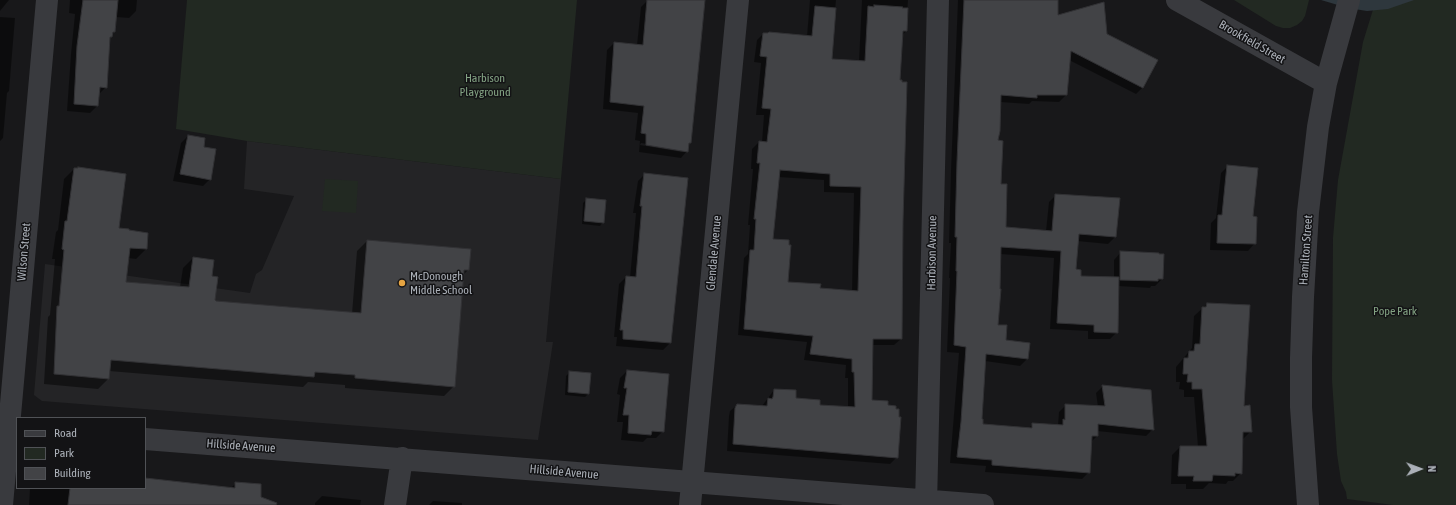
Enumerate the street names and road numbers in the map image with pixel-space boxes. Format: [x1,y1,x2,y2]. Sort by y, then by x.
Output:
street label: Brookfield Street [1216,17,1288,67]
street label: Glendale Avenue [704,215,724,291]
street label: Harbison Avenue [924,215,940,291]
street label: Hamilton Street [1296,215,1316,285]
street label: Wilson Street [14,222,34,282]
street label: Hillside Avenue [206,436,276,456]
street label: Hillside Avenue [529,462,599,482]

